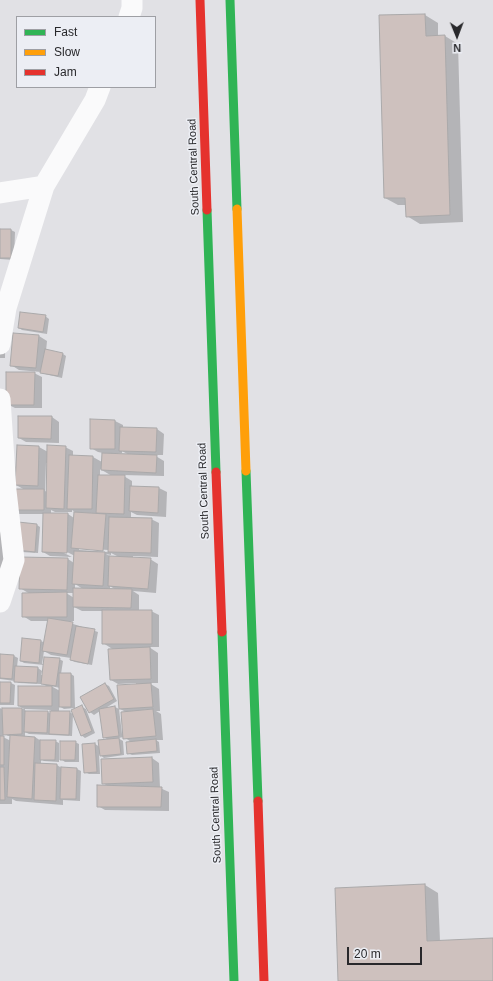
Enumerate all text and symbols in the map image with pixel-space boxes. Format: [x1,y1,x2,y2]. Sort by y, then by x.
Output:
legend [16,16,156,88]
north arrow [437,16,477,56]
text: Fast [54,25,77,39]
text: N [453,42,461,54]
text: Slow [54,45,80,59]
text: Jam [54,65,77,79]
street label: South Central Road [186,118,202,216]
street label: South Central Road [196,442,212,540]
street label: South Central Road [208,766,224,864]
scale bar [349,939,424,965]
text: 20 m [354,947,381,961]

